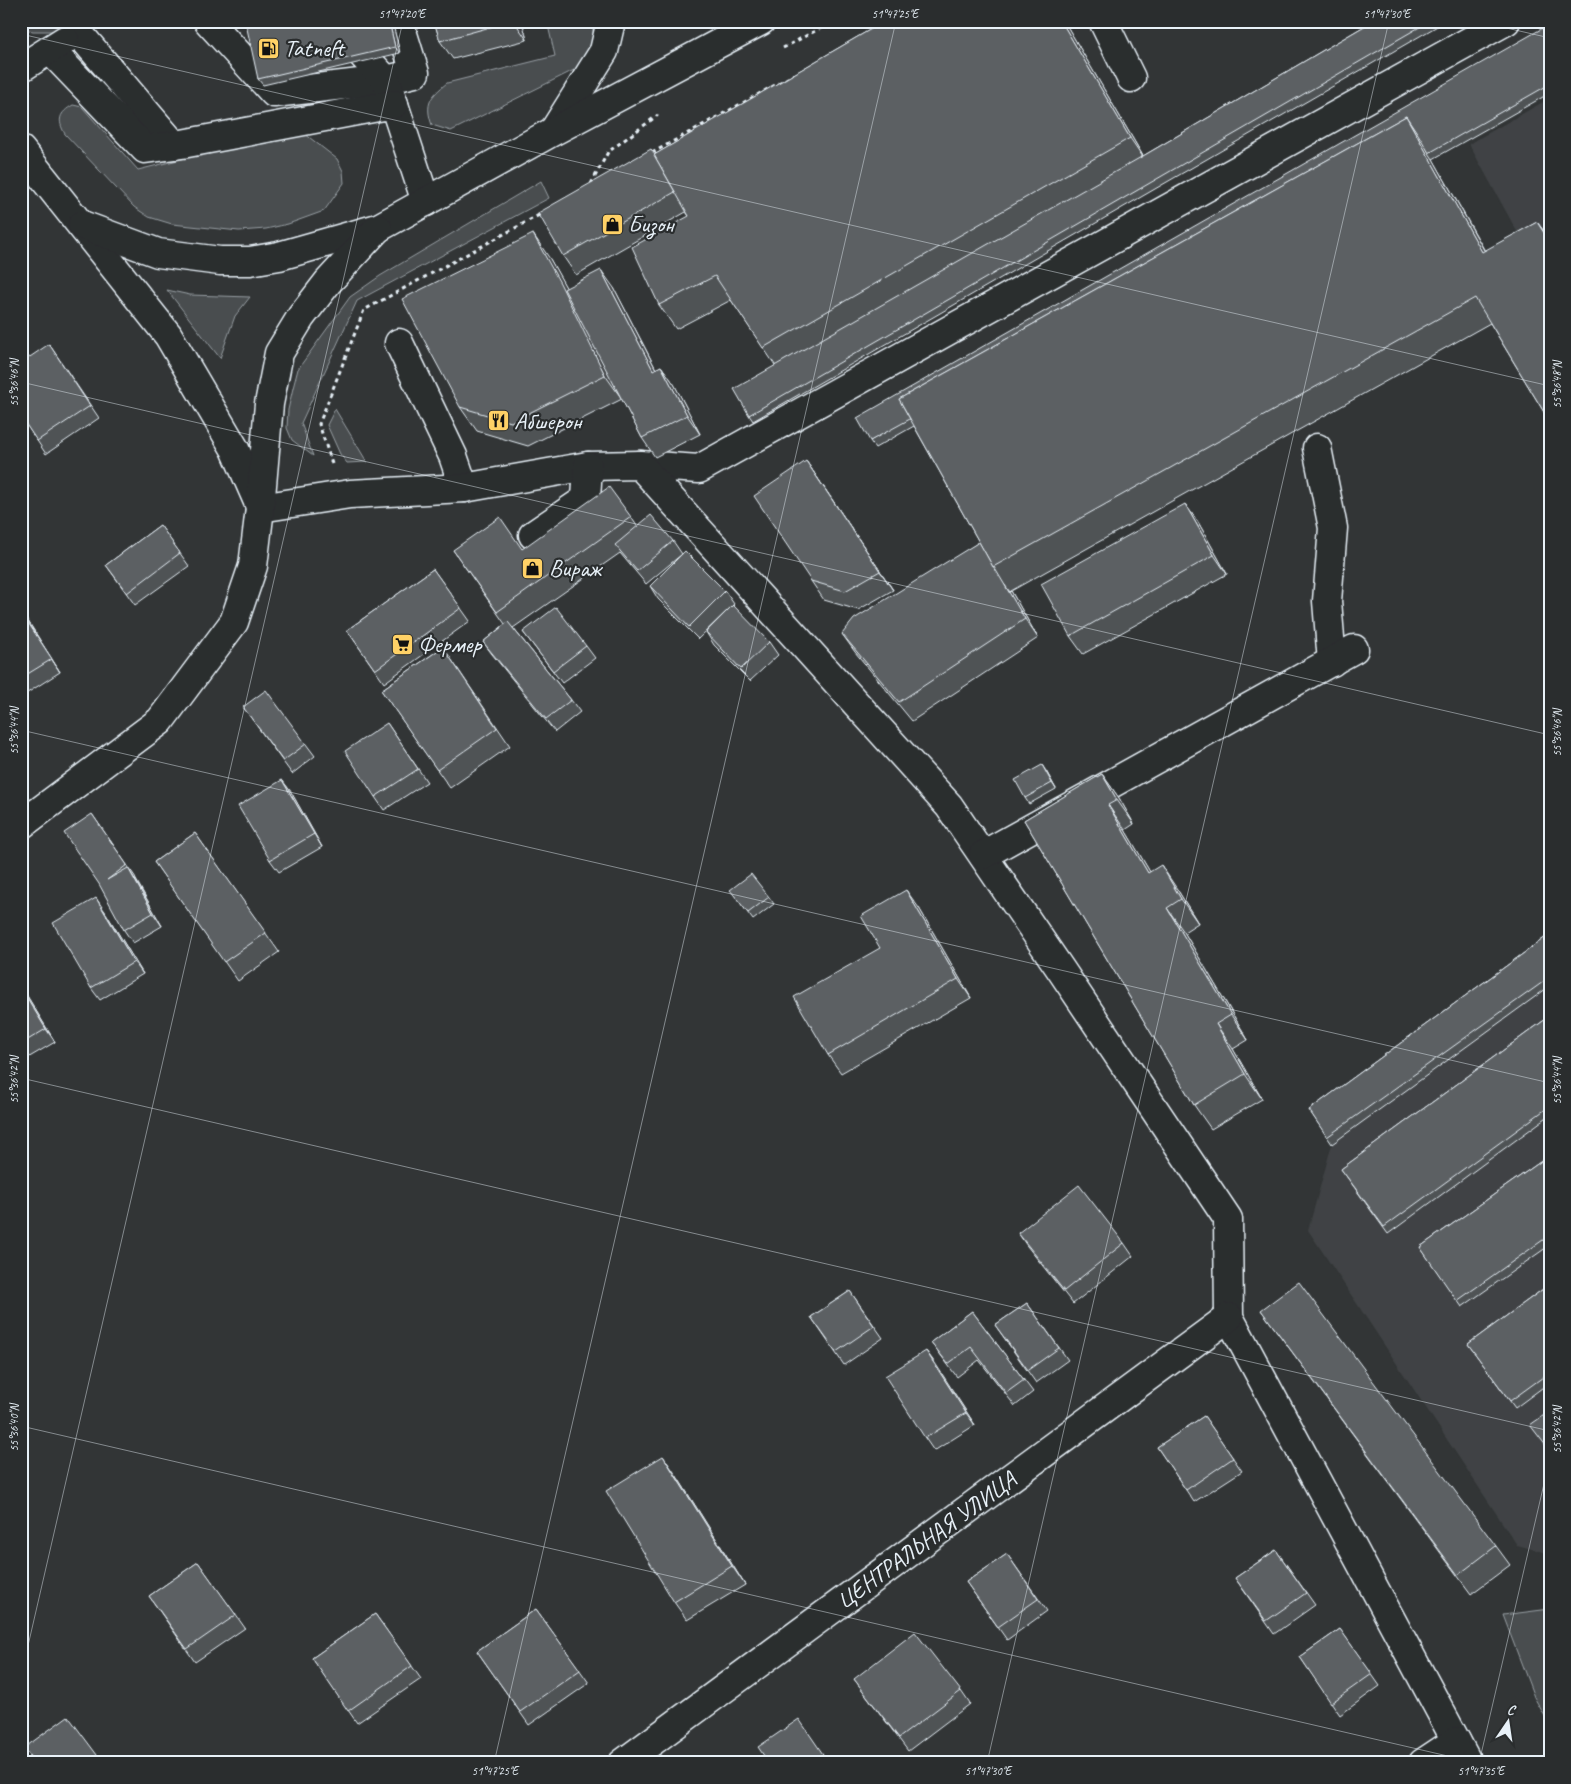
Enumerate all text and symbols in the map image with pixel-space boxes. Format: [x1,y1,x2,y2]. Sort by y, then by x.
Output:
text: 51°47'20"E [379,6,427,22]
text: 51°47'25"E [872,6,920,22]
text: 51°47'30"E [1364,6,1412,22]
place label: Tatneft [284,33,346,63]
fuel station icon: Tatneft [256,36,280,60]
place label: Бизон [628,209,675,240]
shop icon: Бизон [600,212,624,236]
text: 55°36'46"N [6,358,22,407]
text: 55°36'48"N [1549,360,1565,409]
place label: Абшерон [514,406,584,436]
restaurant icon: Абшерон [486,409,510,433]
place label: Вираж [549,553,604,583]
shop icon: Вираж [521,556,545,580]
place label: Фермер [418,629,483,659]
supermarket icon: Фермер [390,632,414,656]
text: 55°36'44"N [6,706,22,755]
text: 55°36'46"N [1549,708,1565,757]
text: 55°36'42"N [6,1055,22,1104]
text: 55°36'44"N [1549,1056,1565,1105]
text: 55°36'40"N [6,1403,22,1452]
text: 55°36'42"N [1549,1405,1565,1454]
street label: ЦЕНТРАЛЬНАЯ УЛИЦА [830,1464,1023,1615]
north arrow [1484,1696,1534,1746]
text: С [1506,1701,1518,1719]
text: 51°47'25"E [472,1763,520,1779]
text: 51°47'30"E [965,1763,1013,1779]
text: 51°47'35"E [1458,1763,1506,1779]

